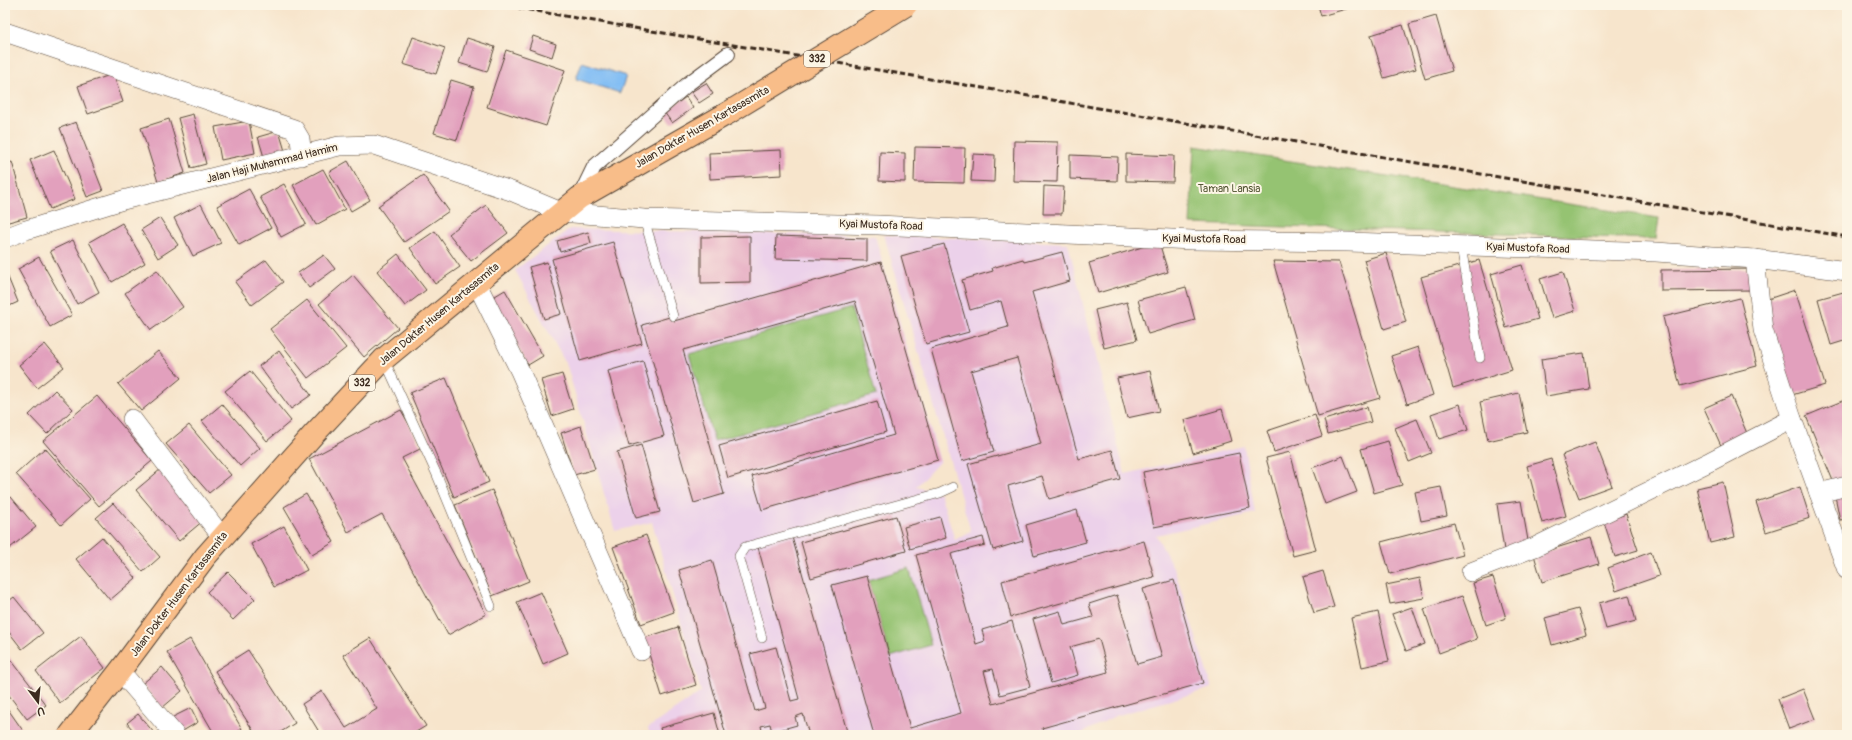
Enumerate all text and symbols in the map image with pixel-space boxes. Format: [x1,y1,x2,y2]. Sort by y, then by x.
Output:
road number: 332 [804,51,830,67]
street label: Jalan Dokter Husen Kartasasmita [633,83,771,171]
street label: Jalan Haji Muhammad Hamim [205,140,339,186]
park label: Taman Lansia [1198,182,1260,195]
street label: Kyai Mustofa Road [839,217,923,233]
street label: Kyai Mustofa Road [1162,232,1246,246]
street label: Kyai Mustofa Road [1486,240,1570,256]
street label: Jalan Dokter Husen Kartasasmita [376,260,502,368]
road number: 332 [349,375,375,391]
street label: Jalan Dokter Husen Kartasasmita [128,529,230,659]
north arrow [18,682,58,722]
text: U [35,704,46,718]

